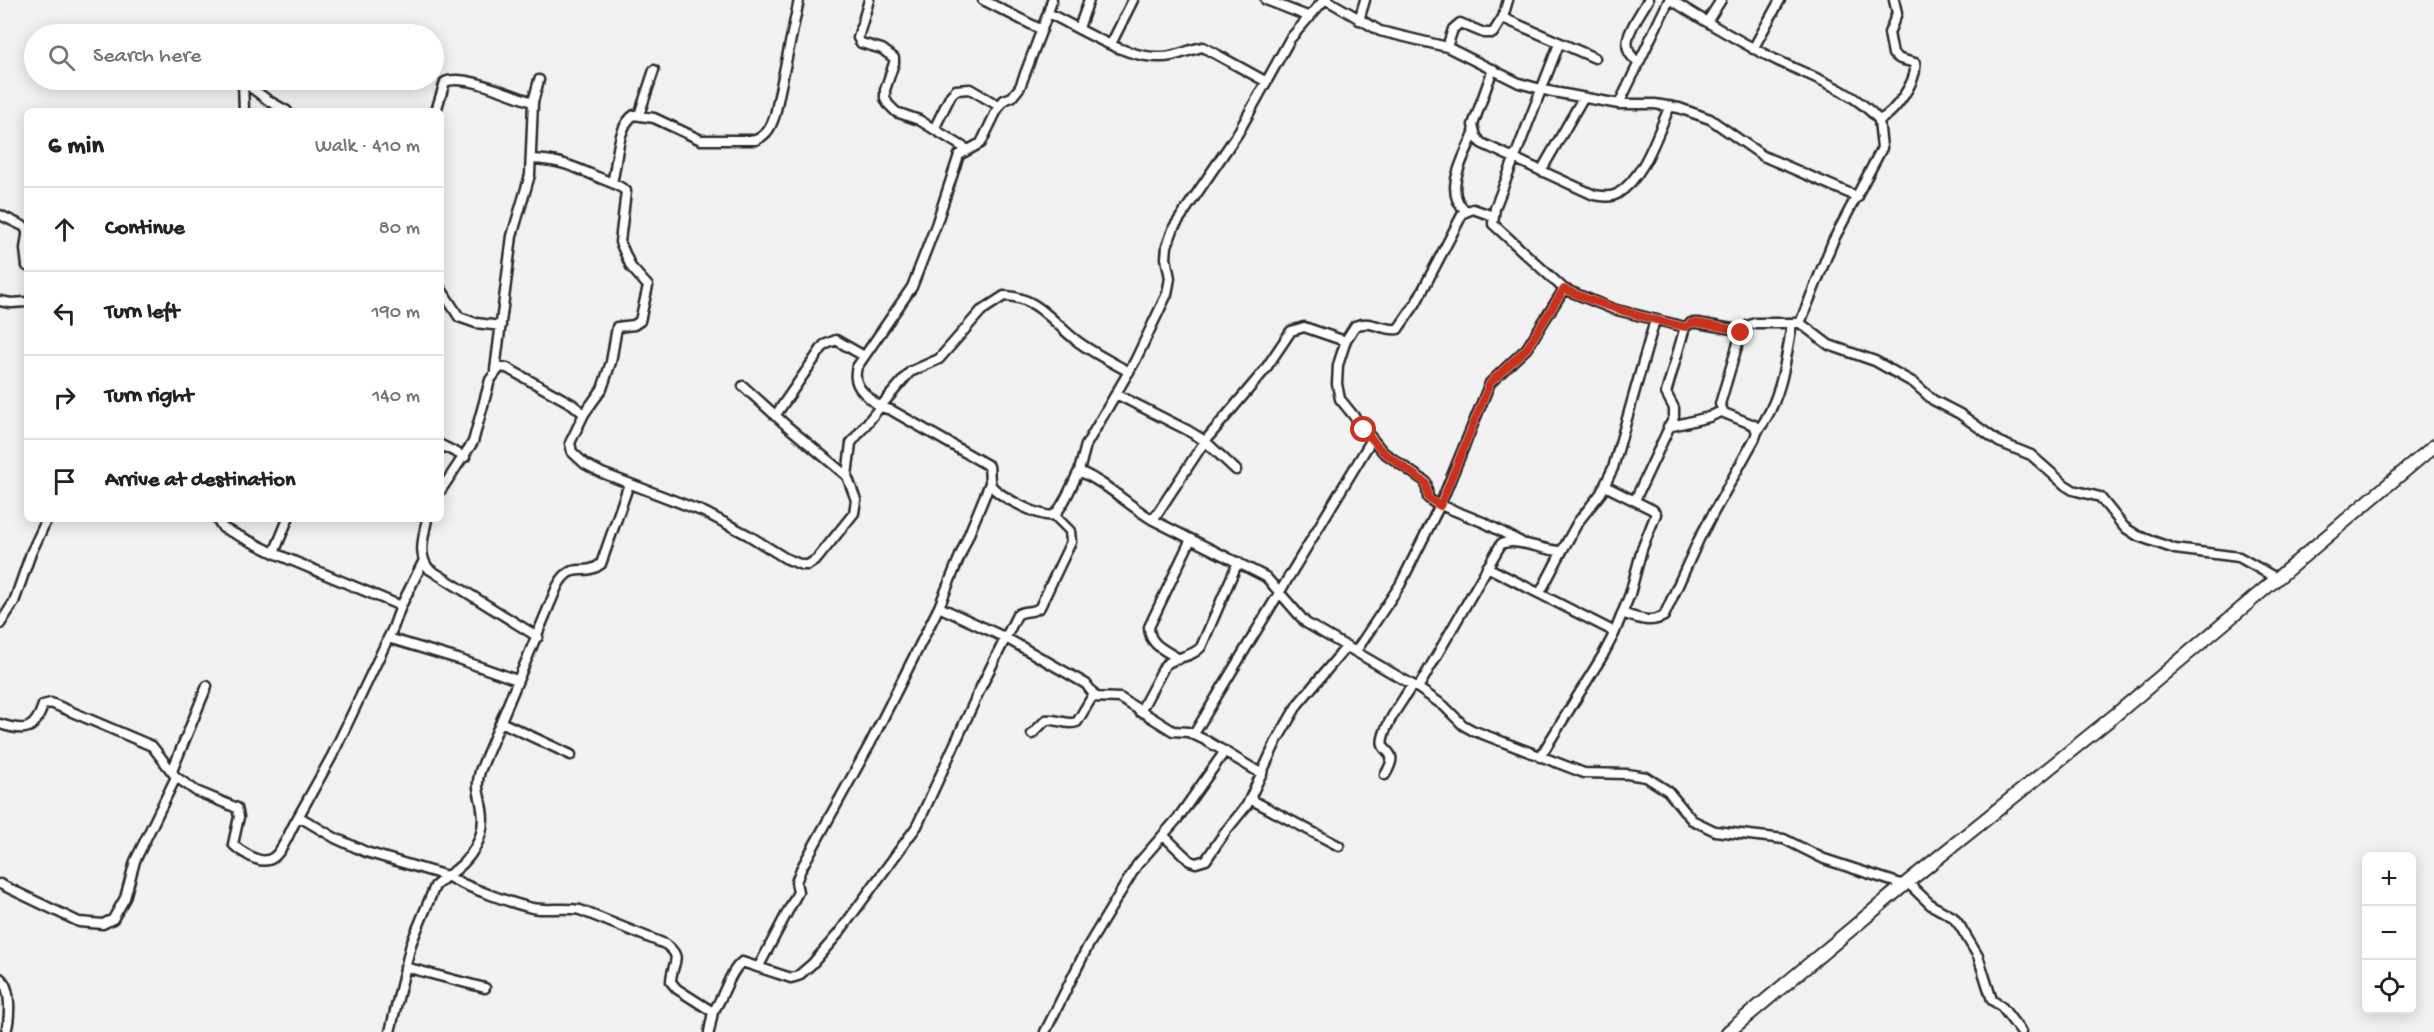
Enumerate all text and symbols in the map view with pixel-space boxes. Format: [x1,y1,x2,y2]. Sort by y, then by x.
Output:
search box [24,24,444,90]
icon: search [45,41,78,74]
text: Search here [93,44,201,70]
text: 6 min [48,132,104,163]
text: Walk · 410 m [315,136,420,159]
icon: ahead [48,213,81,246]
text: Continue [105,216,185,242]
text: 80 m [379,218,420,241]
icon: left [48,297,81,330]
text: Turn left [105,300,179,326]
text: 190 m [372,302,420,325]
route end [1727,319,1753,345]
icon: right [48,381,81,414]
text: Turn right [105,384,193,410]
text: 140 m [372,386,420,409]
route start [1350,416,1376,442]
icon: arrive [48,465,81,498]
text: Arrive at destination [105,468,295,494]
map controls [2362,852,2416,1014]
button: + [2362,852,2416,906]
button: − [2362,906,2416,960]
button: locate [2362,960,2416,1014]

